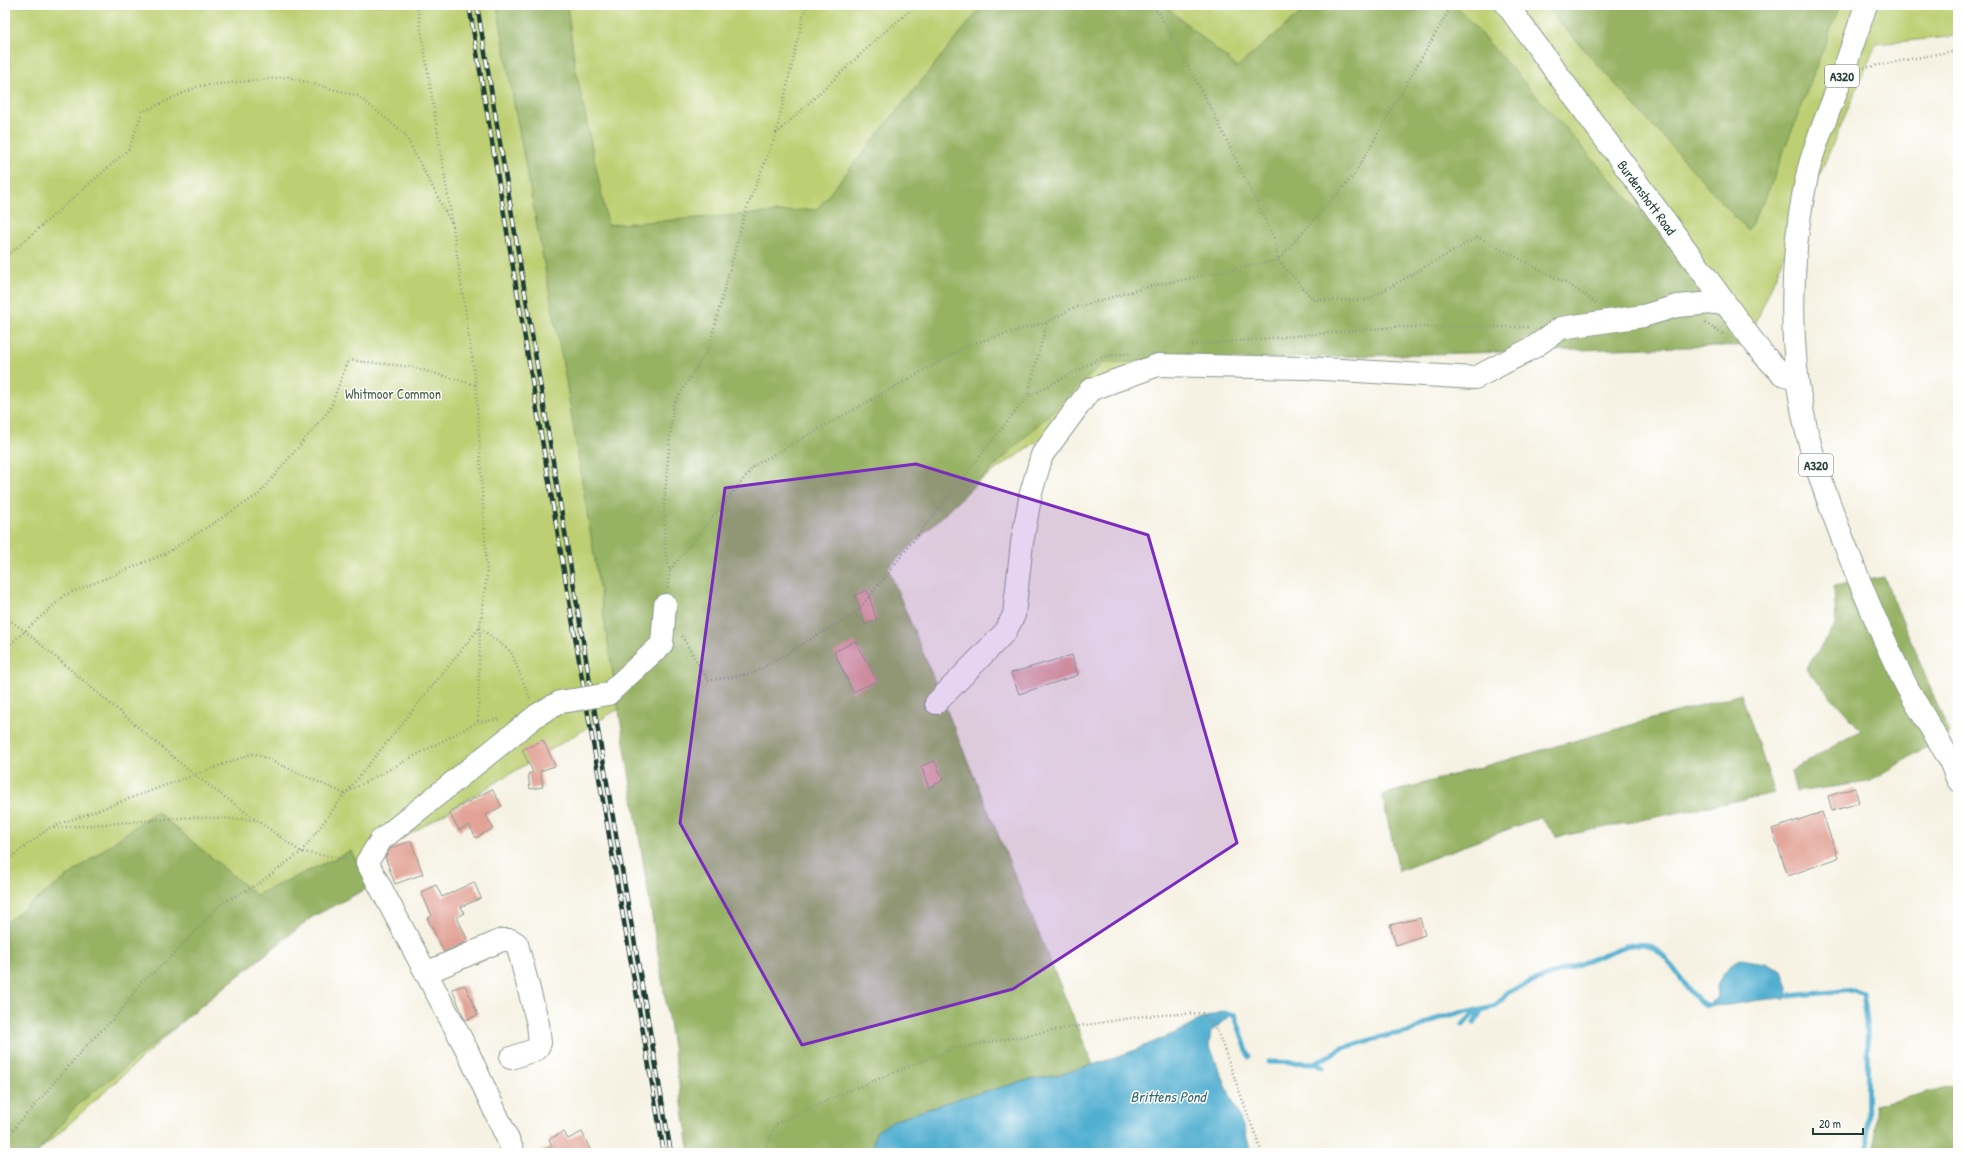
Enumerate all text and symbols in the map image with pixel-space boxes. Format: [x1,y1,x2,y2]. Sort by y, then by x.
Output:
road number: A320 [1825,65,1859,87]
street label: Burdenshott Road [1614,156,1682,239]
park label: Whitmoor Common [345,384,441,403]
road number: A320 [1799,454,1833,476]
water label: Brittens Pond [1131,1086,1208,1107]
scale bar [1813,1110,1863,1136]
text: 20 m [1819,1115,1841,1132]

